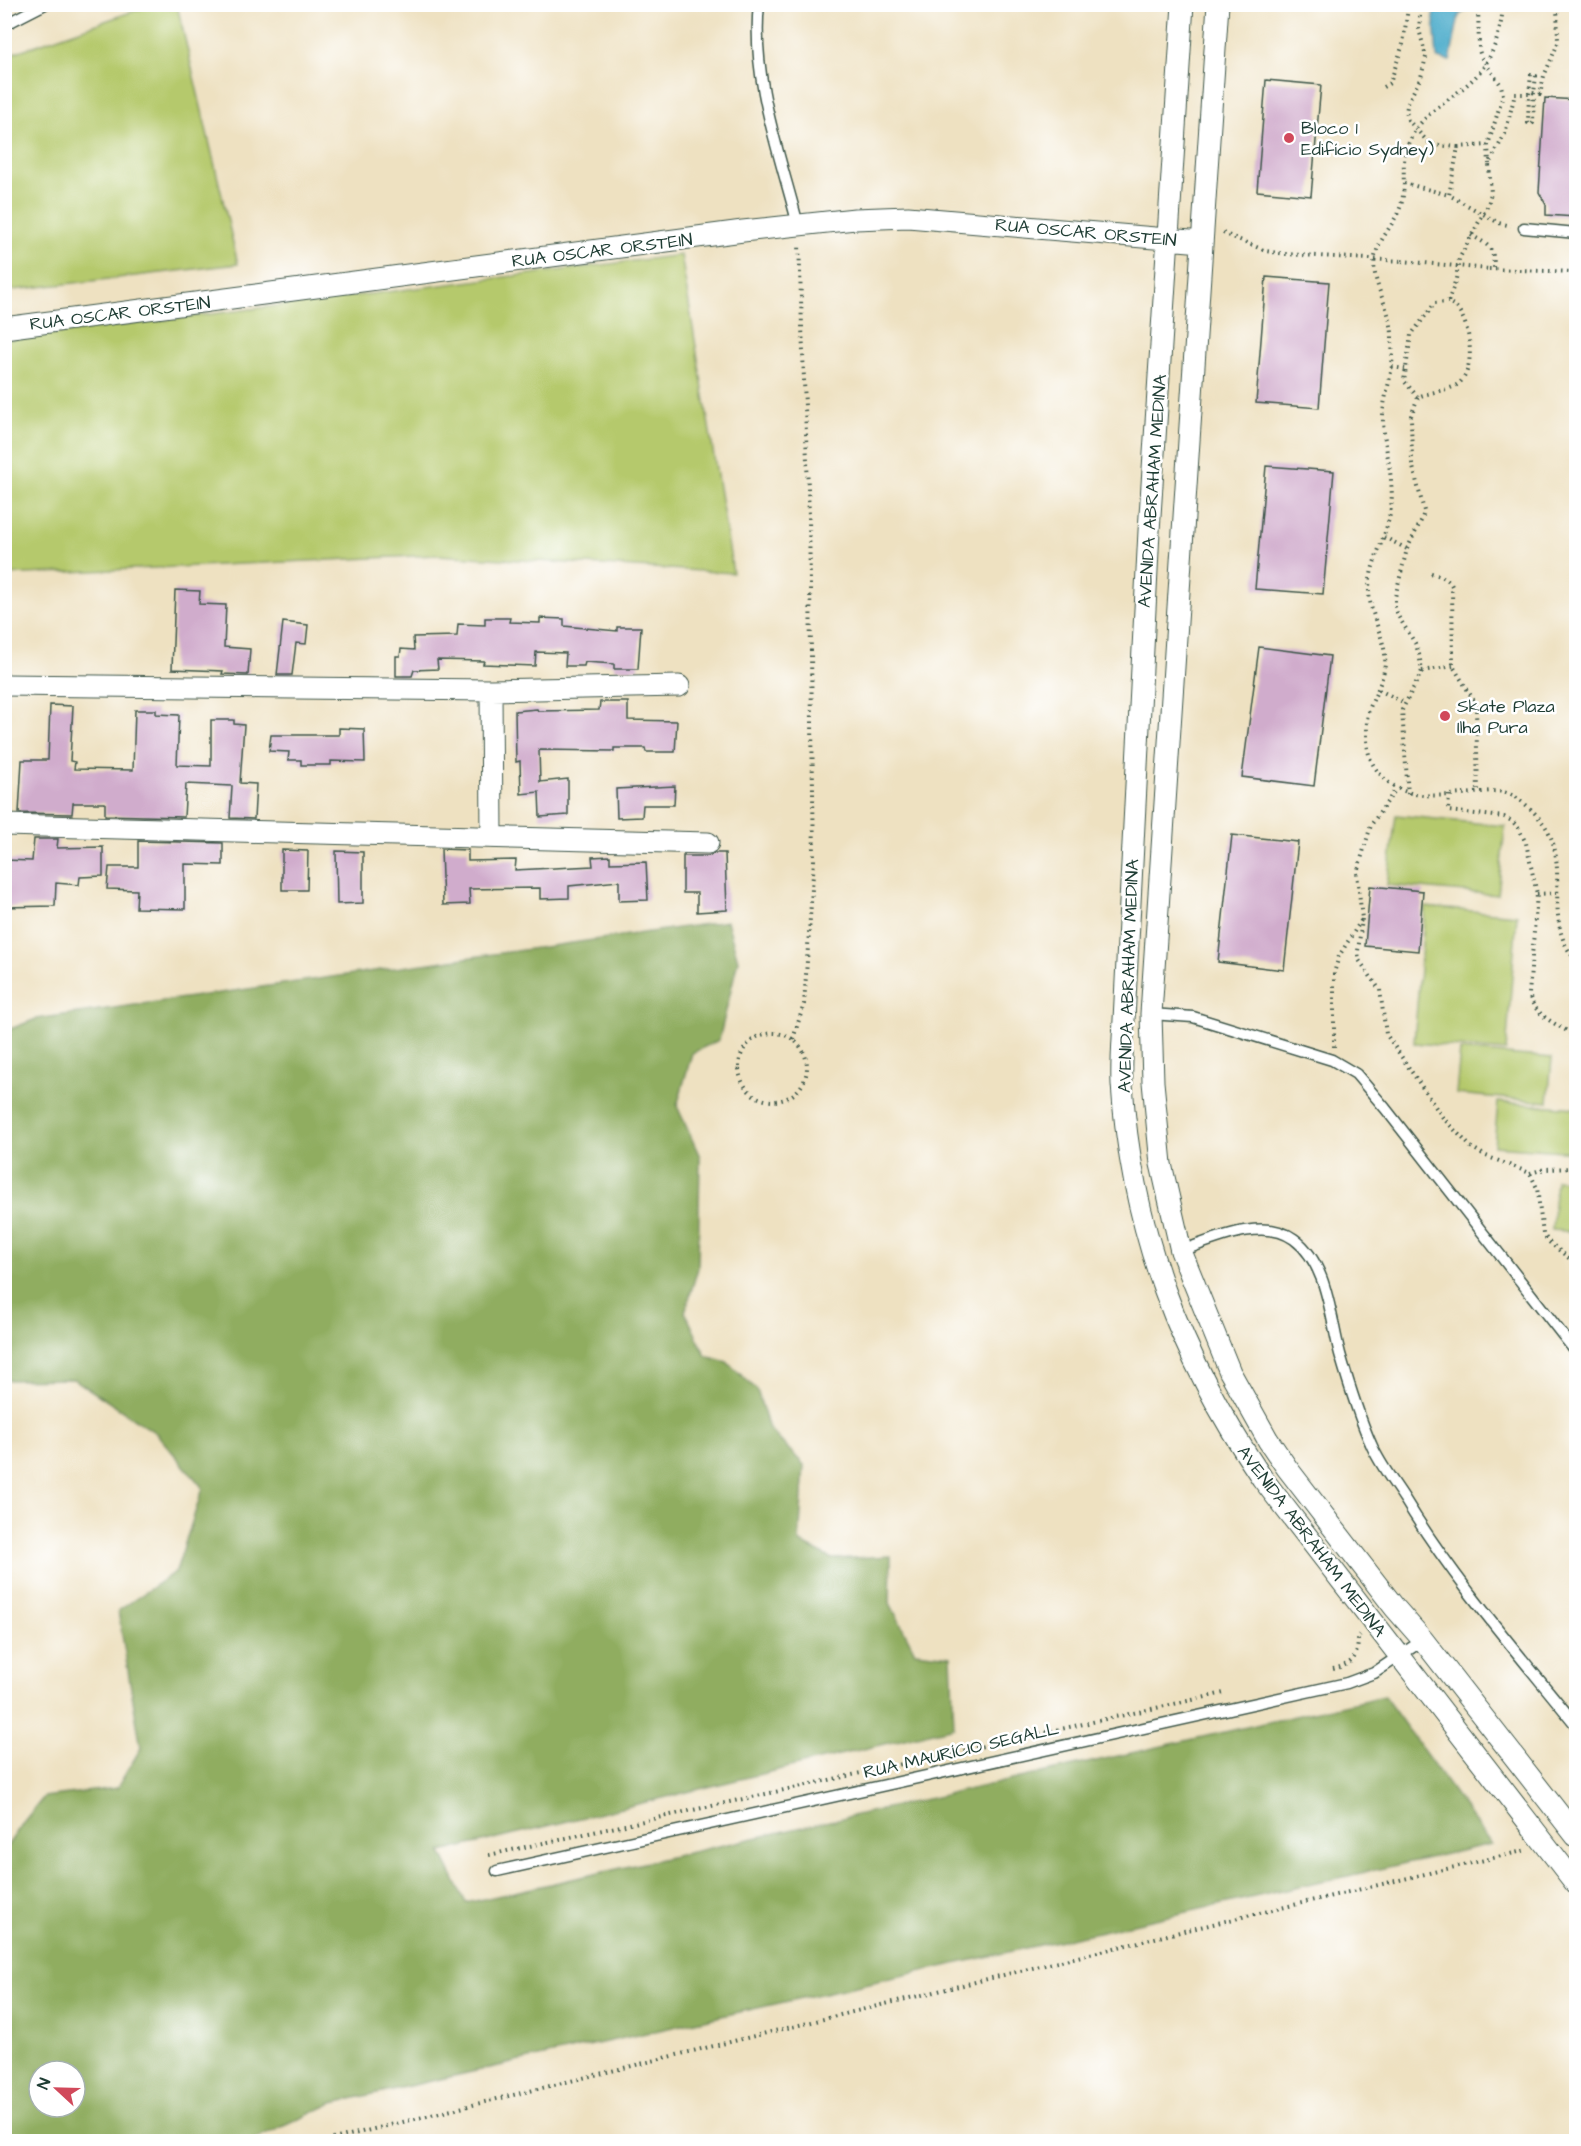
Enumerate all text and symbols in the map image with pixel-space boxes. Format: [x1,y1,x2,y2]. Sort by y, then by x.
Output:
place label: Bloco 1 Edifício Sydney) [1301,116,1434,163]
marker: Bloco 1 Edifício Sydney) [1282,131,1296,145]
street label: RUA OSCAR ORSTEIN [994,212,1178,253]
street label: RUA OSCAR ORSTEIN [510,227,694,274]
street label: RUA OSCAR ORSTEIN [28,290,212,337]
street label: AVENIDA ABRAHAM MEDINA [1132,373,1173,609]
place label: Skate Plaza Ilha Pura [1457,694,1555,740]
marker: Skate Plaza Ilha Pura [1438,709,1452,723]
street label: AVENIDA ABRAHAM MEDINA [1112,858,1145,1093]
street label: AVENIDA ABRAHAM MEDINA [1231,1440,1392,1643]
street label: RUA MAURÍCIO SEGALL [861,1716,1062,1785]
north arrow [27,2059,87,2119]
text: N [32,2075,56,2093]

